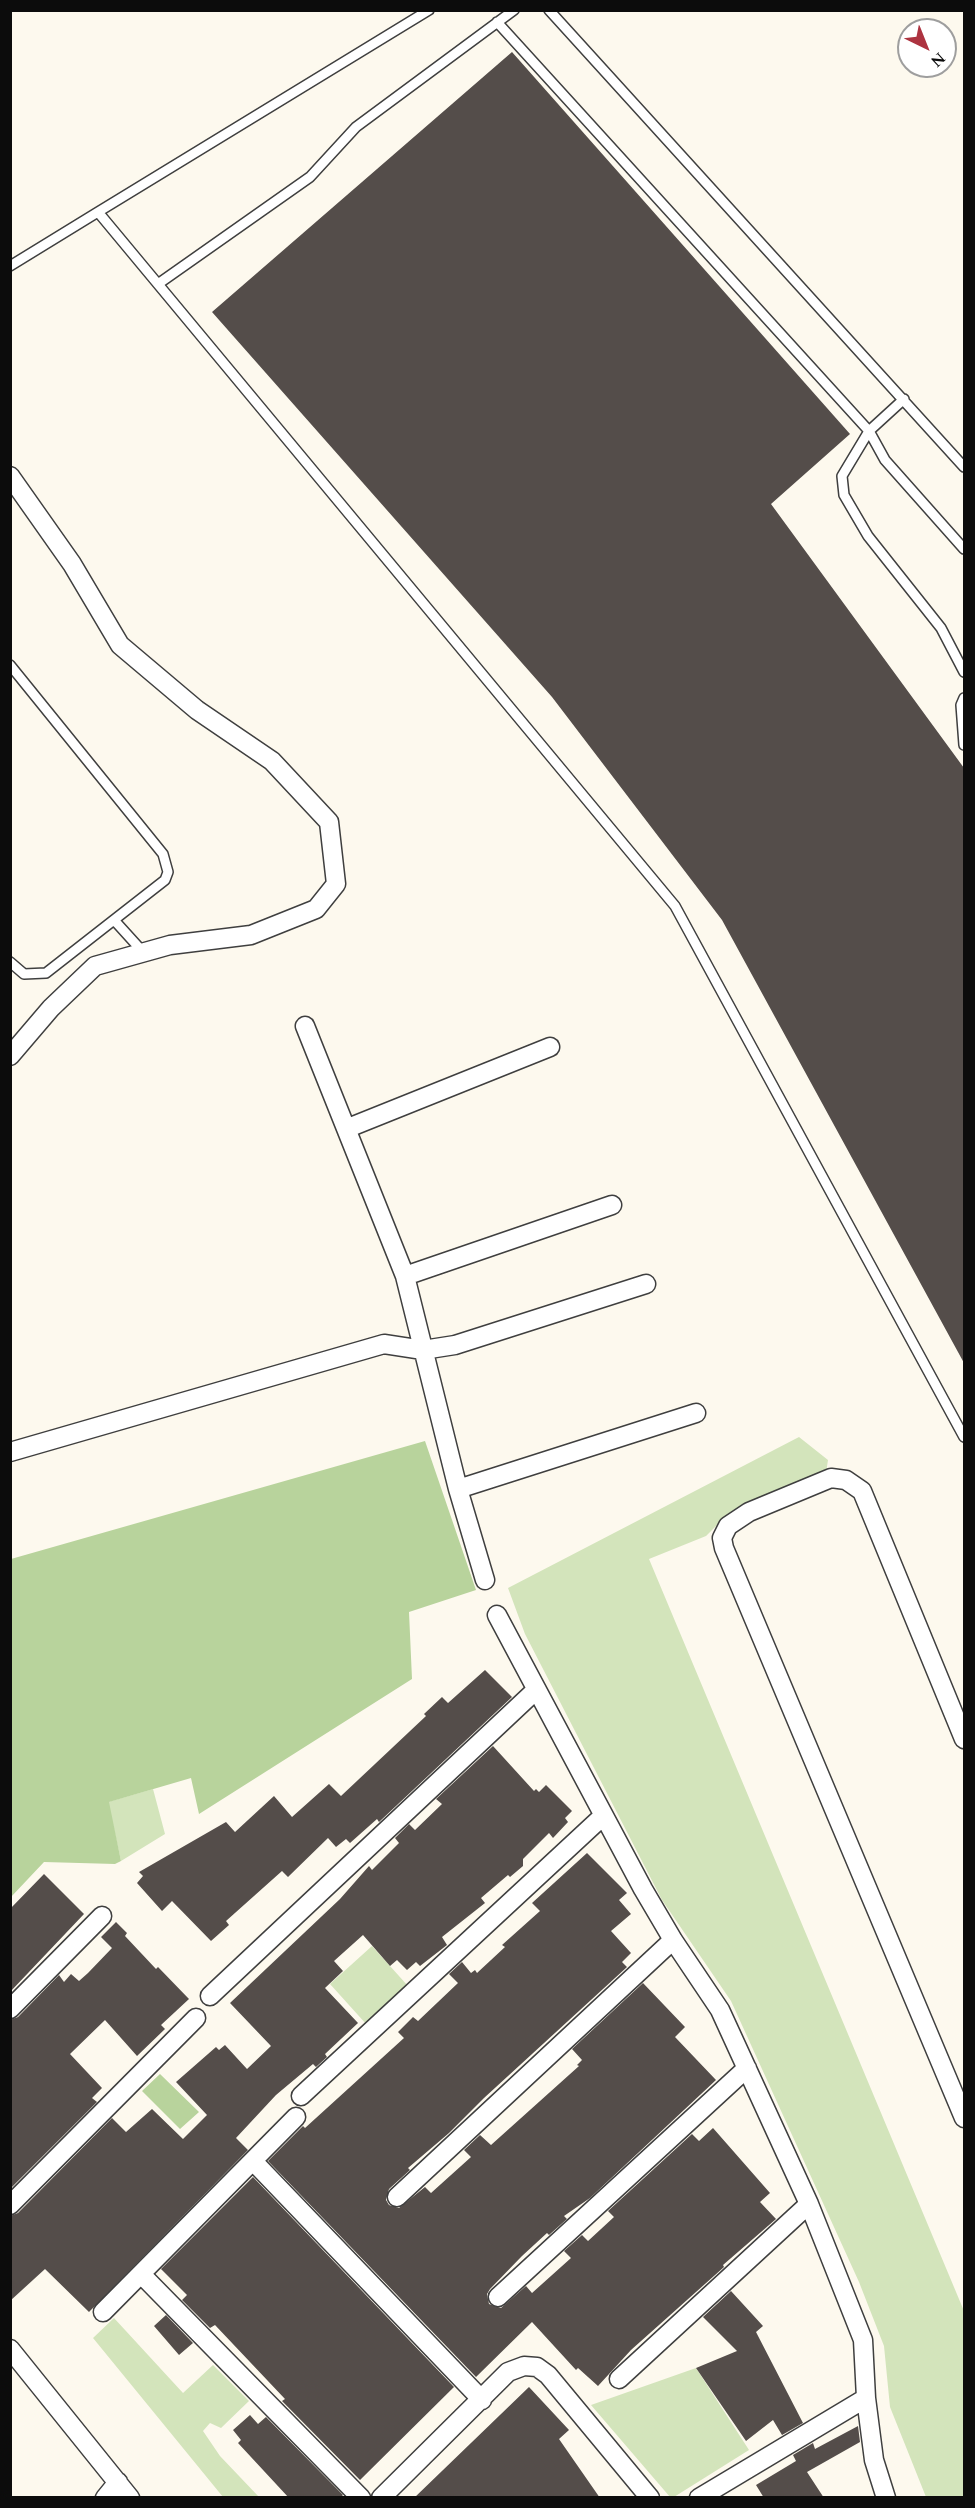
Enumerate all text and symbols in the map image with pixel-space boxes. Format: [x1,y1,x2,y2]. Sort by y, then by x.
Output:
north arrow [897,18,957,78]
text: N [925,46,951,73]

